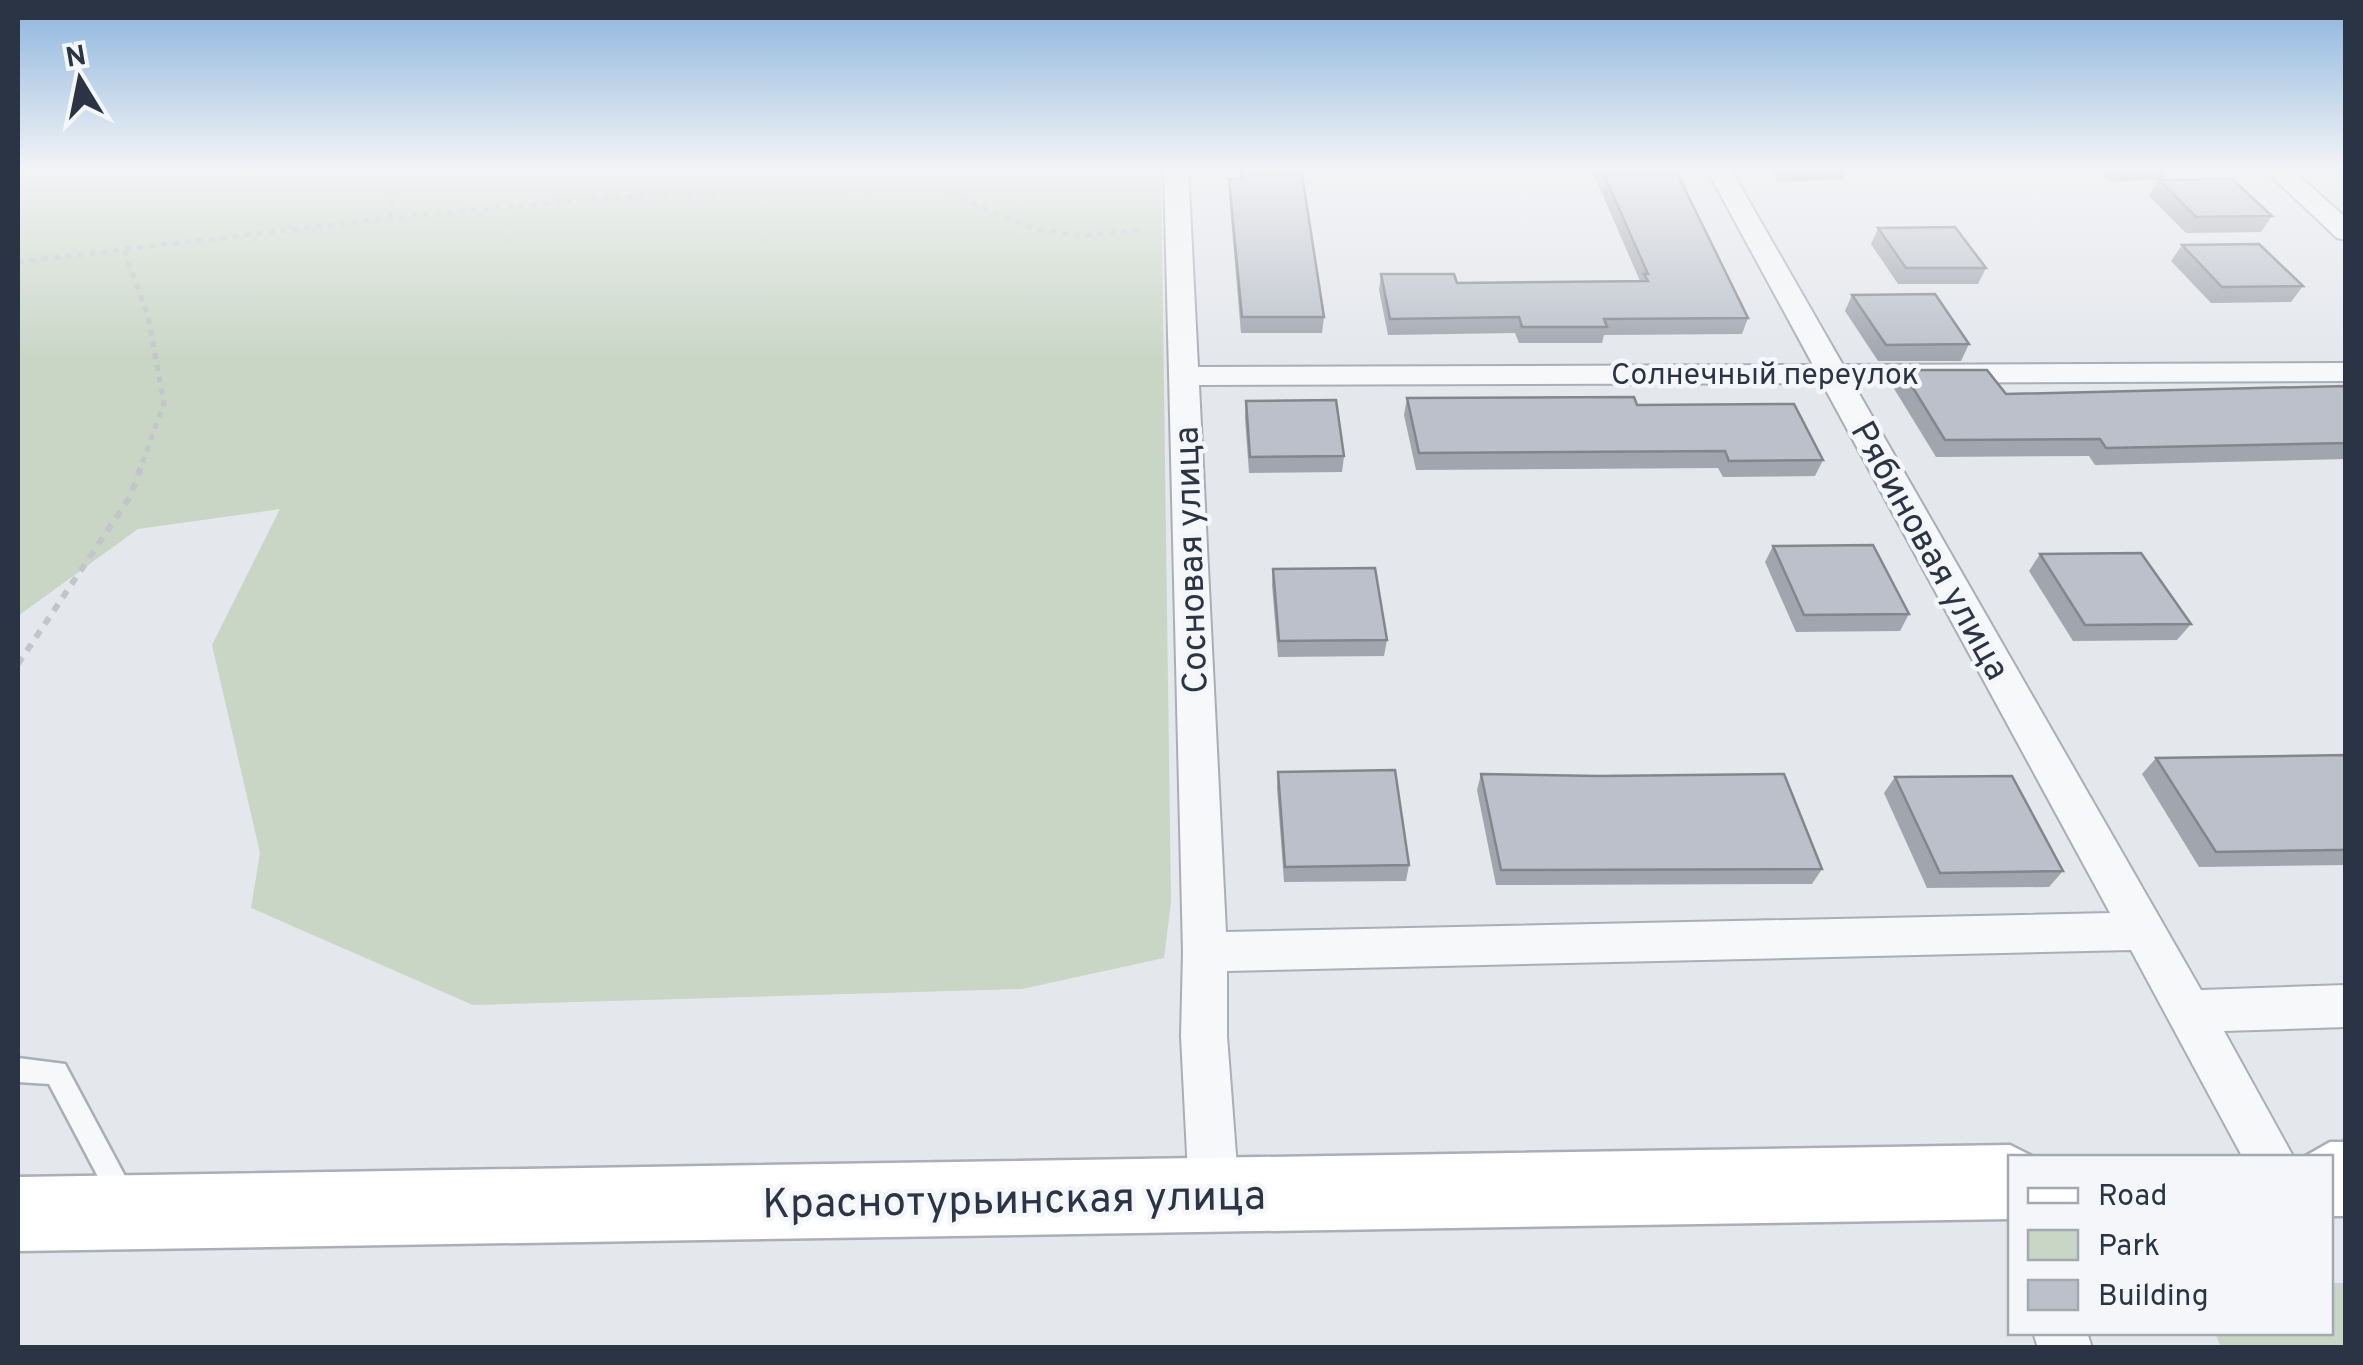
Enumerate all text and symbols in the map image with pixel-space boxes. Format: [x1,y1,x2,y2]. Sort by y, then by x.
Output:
north arrow [30,30,130,130]
text: N [63,39,89,78]
street label: Солнечный переулок [1611,358,1919,395]
street label: Рябиновая улица [1839,414,2018,689]
street label: Сосновая улица [1166,425,1220,694]
legend [2008,1155,2333,1335]
street label: Краснотурьинская улица [762,1172,1266,1233]
text: Road [2098,1179,2167,1216]
text: Park [2098,1229,2160,1266]
text: Building [2098,1279,2209,1316]

